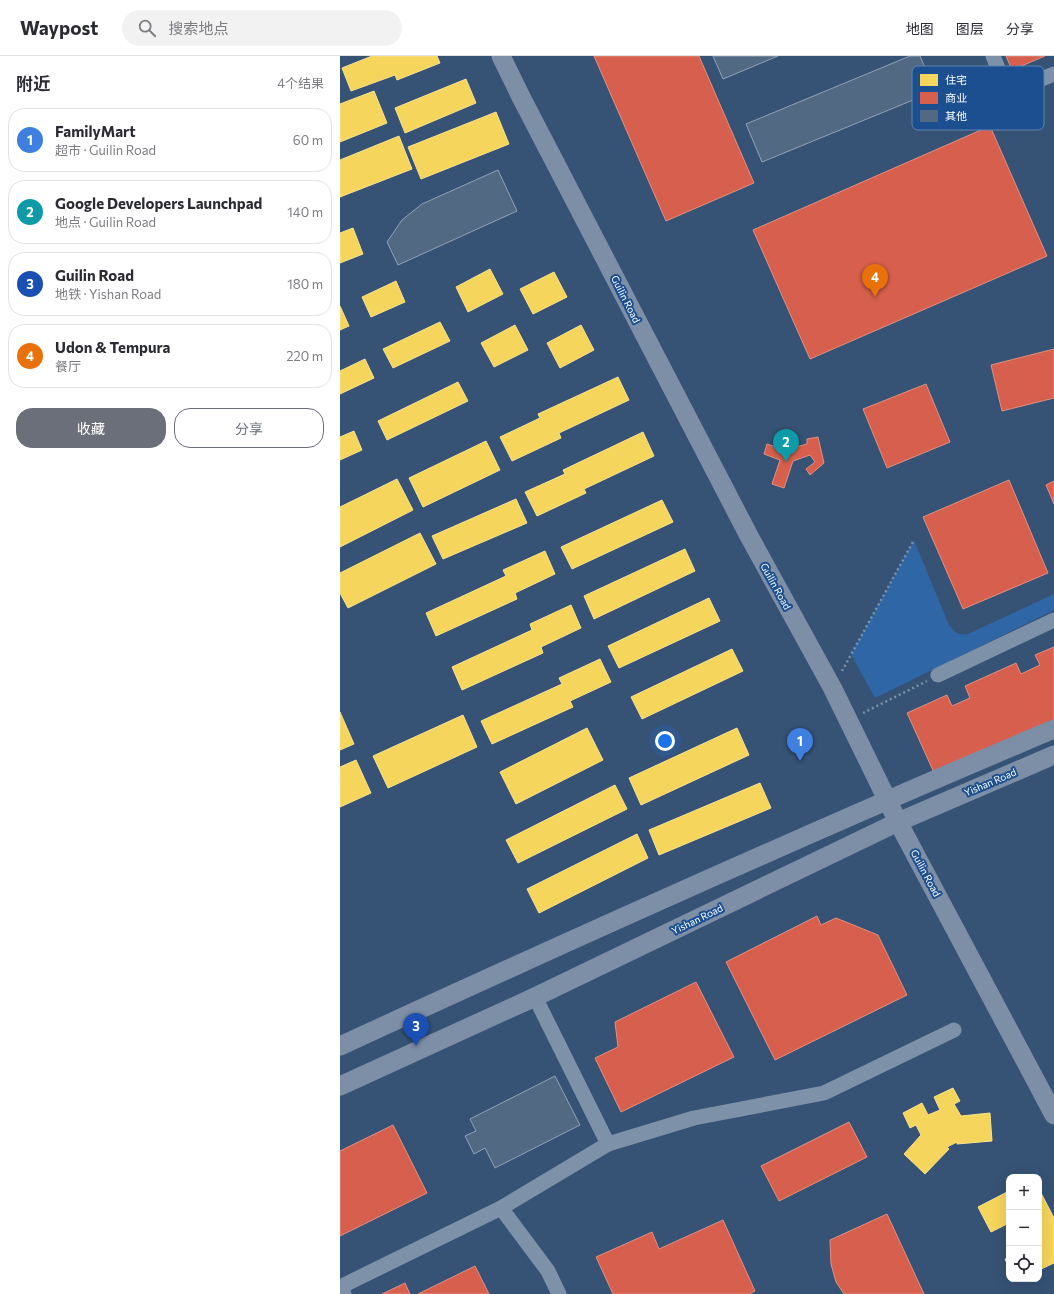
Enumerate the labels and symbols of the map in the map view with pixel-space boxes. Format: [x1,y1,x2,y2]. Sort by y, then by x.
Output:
legend [912,66,1044,130]
text: 住宅 [945,73,967,86]
text: 商业 [945,91,967,104]
text: 其他 [945,109,967,122]
pin: 4 [862,264,888,297]
street label: Guilin Road [609,273,643,325]
pin: 2 [773,429,799,462]
street label: Guilin Road [758,561,794,612]
pin: 1 [787,728,813,761]
your location [655,731,675,751]
street label: Yishan Road [962,766,1018,798]
street label: Guilin Road [909,847,944,899]
street label: Yishan Road [669,901,725,937]
pin: 3 [403,1013,429,1046]

